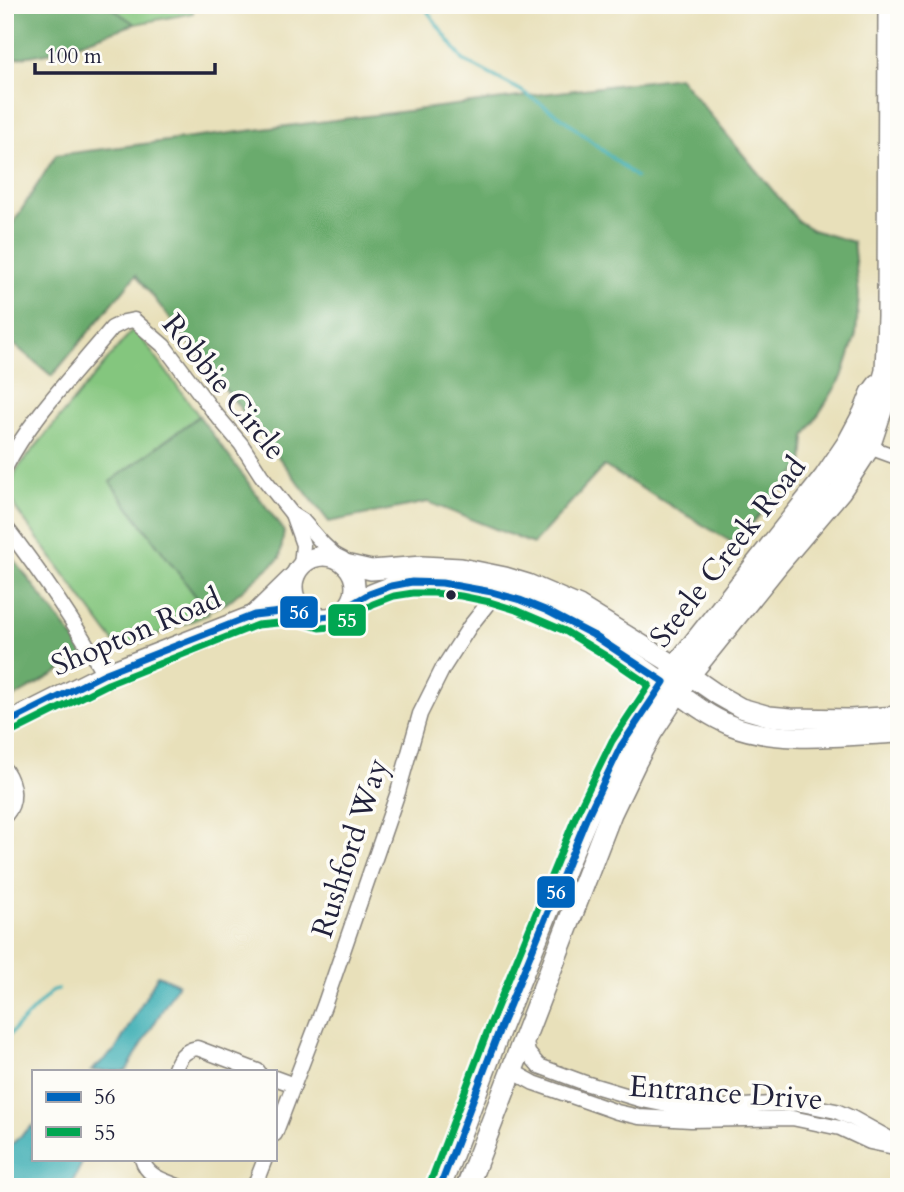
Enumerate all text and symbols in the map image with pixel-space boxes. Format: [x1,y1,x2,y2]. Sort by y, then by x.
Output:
scale bar [35,32,215,76]
text: 100 m [46,42,102,71]
street label: Robbie Circle [153,305,295,469]
street label: Steele Creek Road [640,448,816,656]
street label: Shopton Road [45,578,227,686]
unlabelled marker [444,588,458,602]
line badge: 56 [279,595,319,629]
text: 56 [289,600,309,626]
line badge: 55 [327,603,367,637]
text: 55 [337,608,357,634]
street label: Rushford Way [302,753,398,943]
line badge: 56 [536,875,576,909]
text: 56 [546,880,566,906]
street label: Entrance Drive [628,1066,824,1120]
legend [32,1070,276,1160]
text: 56 [94,1083,116,1112]
text: 55 [94,1119,116,1148]

